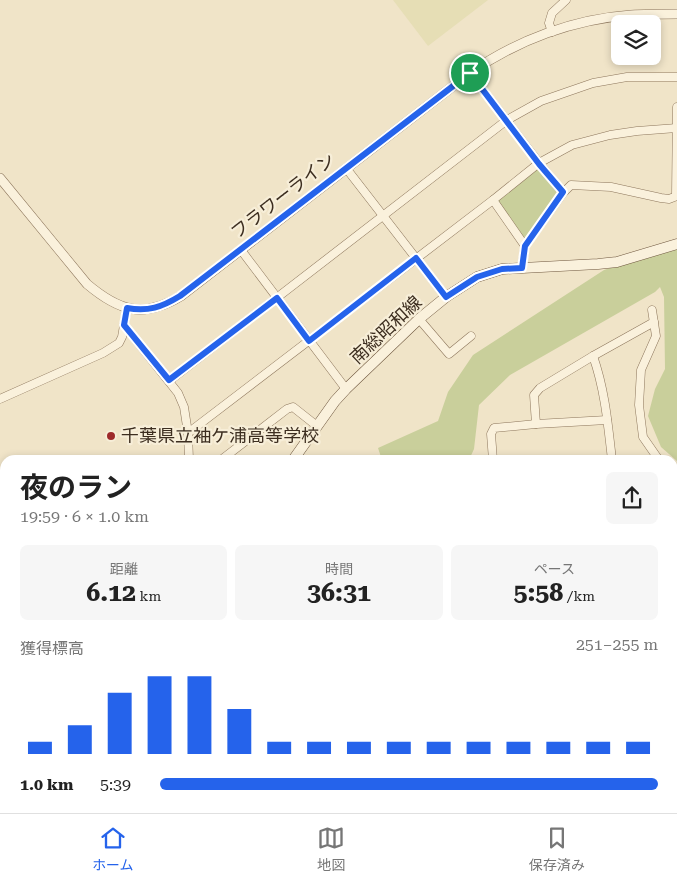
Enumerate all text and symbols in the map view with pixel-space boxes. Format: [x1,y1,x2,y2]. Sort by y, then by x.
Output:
map controls [611,15,661,65]
button: layers [611,15,661,65]
pin [449,52,491,94]
icon: arrive [456,59,484,87]
street label: フラワーライン [227,149,339,243]
street label: 南総昭和線 [346,291,426,368]
place label: 千葉県立袖ケ浦高等学校 [121,425,319,446]
marker: 千葉県立袖ケ浦高等学校 [105,430,117,442]
text: 夜のラン [20,471,132,504]
button: share [606,472,658,524]
text: 19:59 · 6 × 1.0 km [20,507,149,526]
text: 距離 [110,561,138,577]
text: 時間 [325,561,353,577]
text: ペース [534,561,575,577]
text: 6.12 [86,578,136,607]
text: 36:31 [307,578,371,607]
text: 5:58 [514,578,563,607]
text: km [136,588,161,604]
text: /km [563,588,595,604]
text: 251–255 m [576,635,658,654]
text: 獲得標高 [20,639,84,658]
text: 1.0 km [20,775,73,794]
text: 5:39 [100,775,131,794]
tab: ホーム [92,824,133,874]
tab: 地図 [317,824,345,874]
tab: 保存済み [529,824,585,874]

